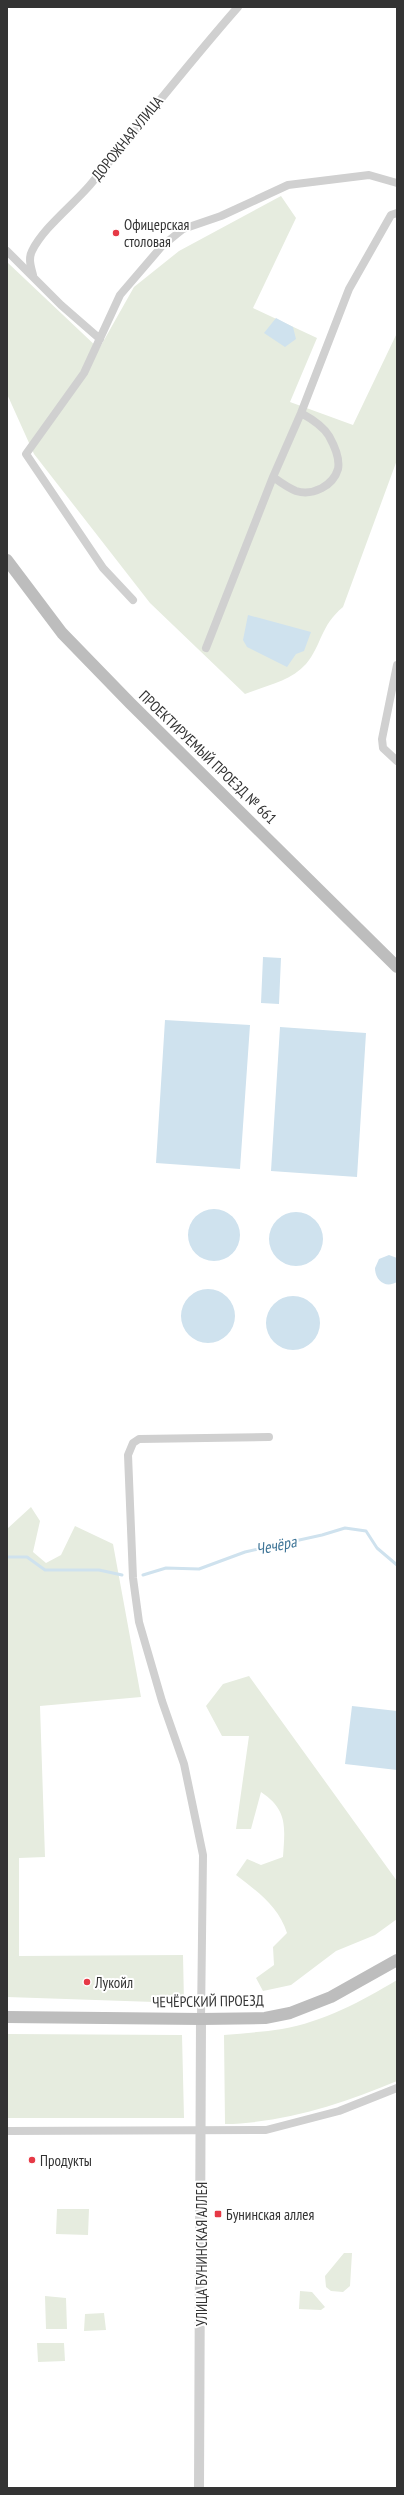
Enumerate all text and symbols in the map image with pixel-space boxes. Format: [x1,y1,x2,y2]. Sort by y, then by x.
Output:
street label: ДОРОЖНАЯ УЛИЦА [87,91,167,184]
place label: Офицерская столовая [124,215,190,251]
marker: Офицерская столовая [111,228,121,238]
street label: ПРОЕКТИРУЕМЫЙ ПРОЕЗД № 661 [135,686,281,828]
water label: Чечёра [254,1531,300,1559]
place label: Лукойл [94,1973,133,1992]
marker: Лукойл [82,1977,92,1987]
street label: ЧЕЧЁРСКИЙ ПРОЕЗД [152,1991,264,2011]
place label: Продукты [40,2151,92,2170]
marker: Продукты [27,2155,37,2165]
street label: УЛИЦА БУНИНСКАЯ АЛЛЕЯ [192,2182,211,2326]
place label: Бунинская аллея [226,2205,314,2224]
marker: Бунинская аллея [213,2209,223,2219]

